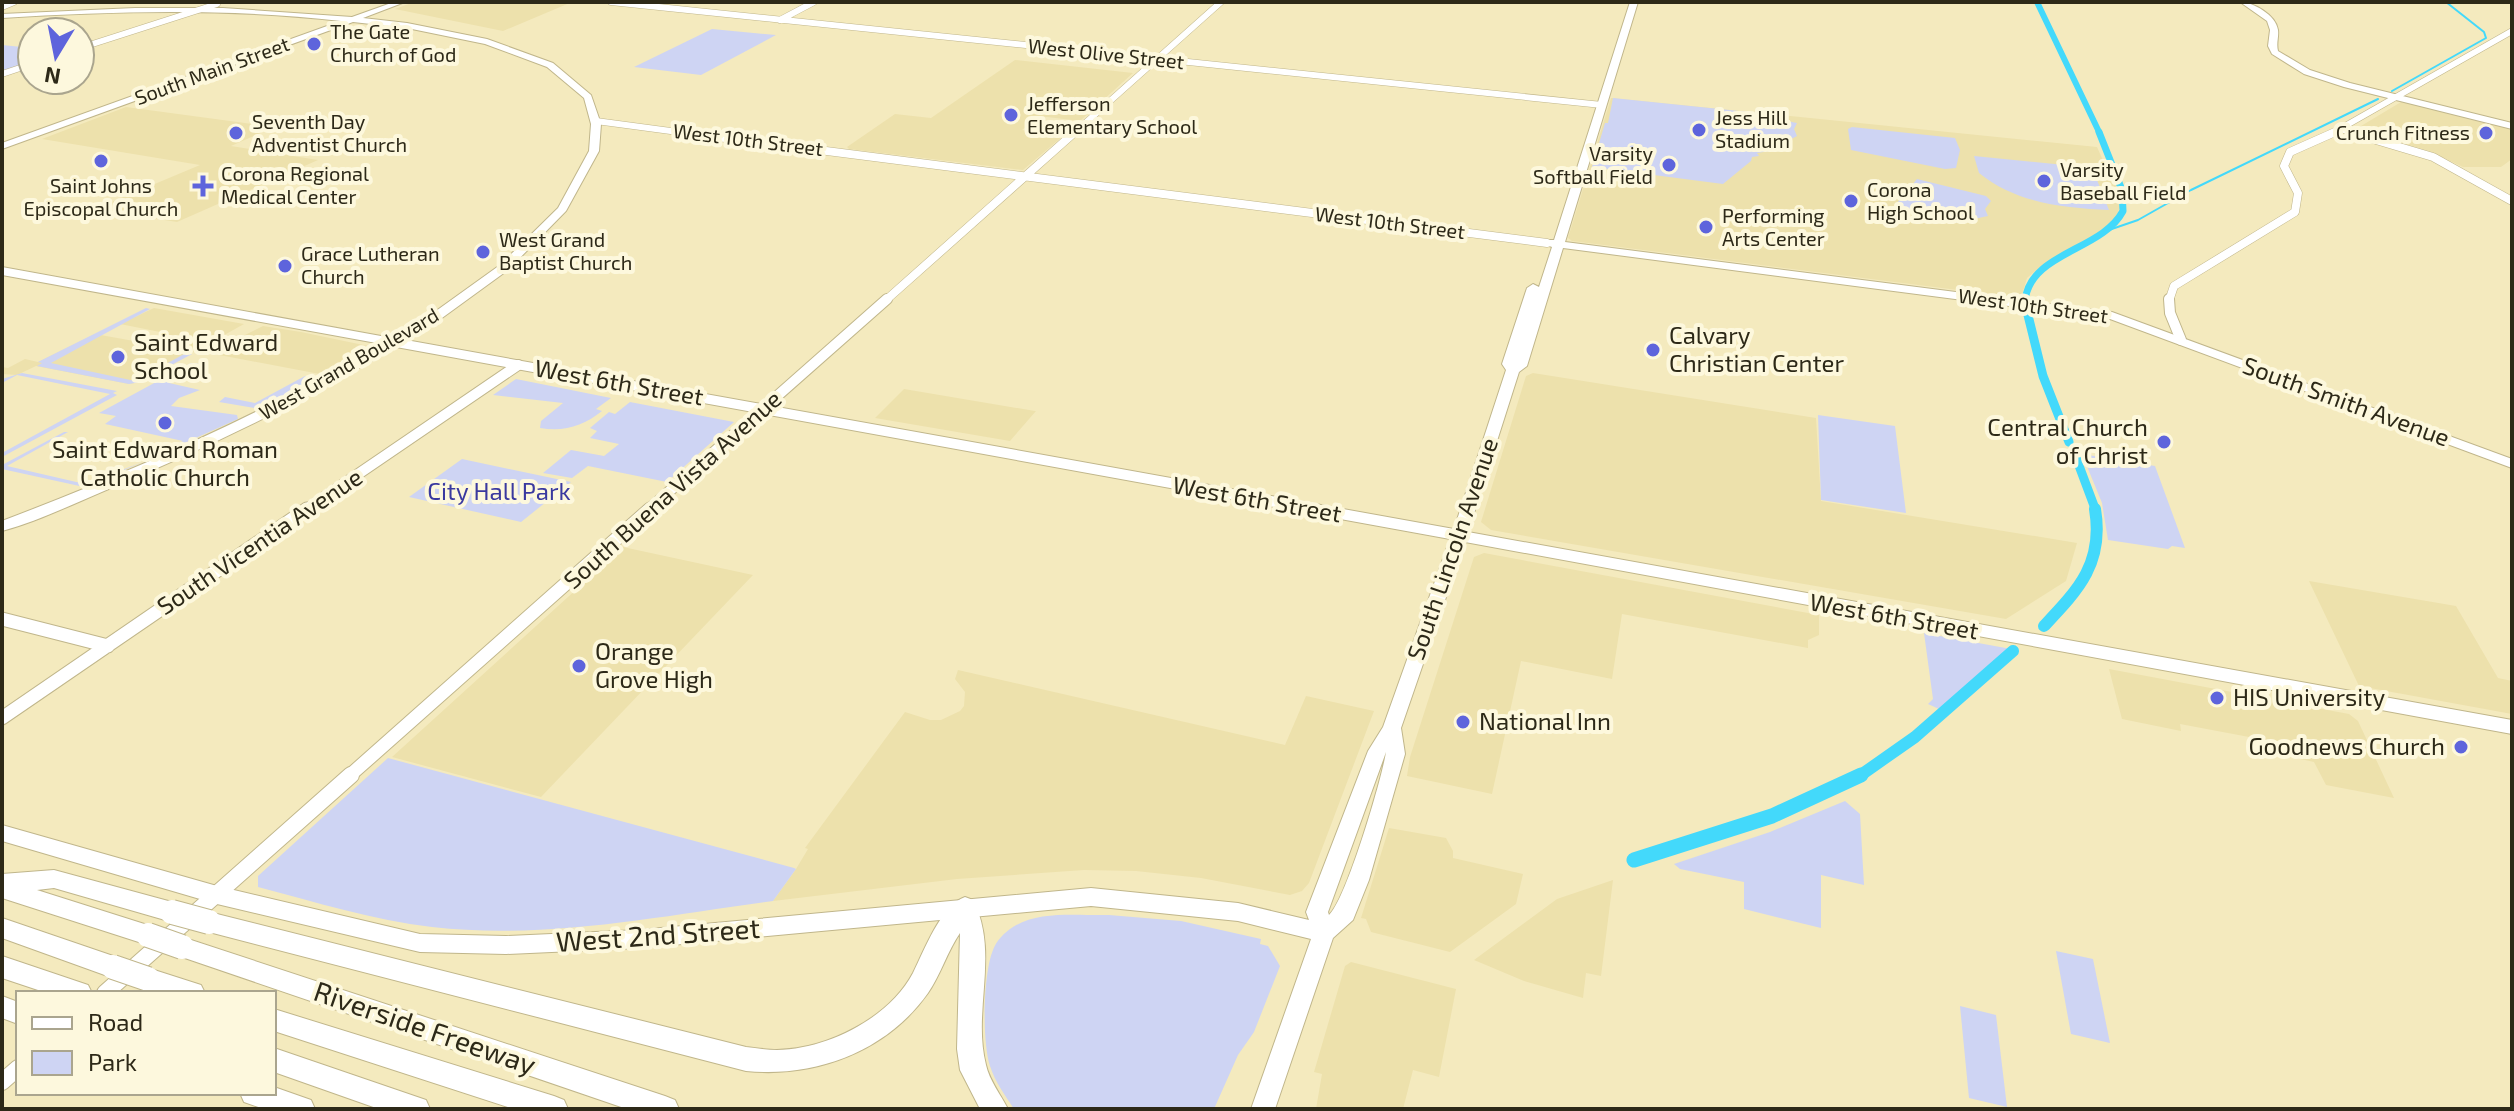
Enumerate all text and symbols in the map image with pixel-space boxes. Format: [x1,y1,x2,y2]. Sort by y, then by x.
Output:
north arrow [16,16,96,96]
place label: The Gate Church of God [330,19,456,66]
street label: South Main Street [131,31,293,109]
street label: West Olive Street [1027,33,1186,73]
marker: The Gate Church of God [305,35,323,53]
text: N [42,62,62,91]
place label: Jefferson Elementary School [1027,91,1197,138]
place label: Jess Hill Stadium [1715,105,1790,152]
marker: Jefferson Elementary School [1002,106,1020,124]
place label: Seventh Day Adventist Church [252,109,407,156]
street label: West 10th Street [672,118,825,160]
place label: Crunch Fitness [2336,120,2470,144]
marker: Jess Hill Stadium [1690,121,1708,139]
marker: Seventh Day Adventist Church [227,124,245,142]
marker: Crunch Fitness [2477,124,2495,142]
place label: Varsity Softball Field [1533,141,1653,188]
marker: Saint Johns Episcopal Church [92,152,110,170]
marker: Varsity Softball Field [1660,156,1678,174]
place label: Varsity Baseball Field [2060,157,2186,204]
place label: Corona Regional Medical Center [221,161,369,208]
marker: Varsity Baseball Field [2035,172,2053,190]
place label: Saint Johns Episcopal Church [24,173,178,220]
marker: Corona Regional Medical Center [192,175,214,197]
place label: Corona High School [1867,177,1974,224]
marker: Corona High School [1842,192,1860,210]
street label: West 10th Street [1314,201,1467,243]
place label: Performing Arts Center [1722,203,1825,250]
marker: Performing Arts Center [1697,218,1715,236]
place label: West Grand Baptist Church [499,227,632,274]
place label: Grace Lutheran Church [301,241,440,288]
marker: West Grand Baptist Church [474,243,492,261]
marker: Grace Lutheran Church [276,257,294,275]
street label: West 10th Street [1957,283,2110,327]
street label: West Grand Boulevard [254,302,443,424]
place label: Calvary Christian Center [1669,320,1845,377]
place label: Saint Edward School [134,327,278,384]
marker: Calvary Christian Center [1644,341,1662,359]
marker: Saint Edward School [109,348,127,366]
street label: South Smith Avenue [2239,350,2454,451]
street label: West 6th Street [533,352,706,411]
street label: South Buena Vista Avenue [557,383,787,594]
place label: Central Church of Christ [1987,412,2148,469]
marker: Saint Edward Roman Catholic Church [156,414,174,432]
marker: Central Church of Christ [2155,433,2173,451]
place label: Saint Edward Roman Catholic Church [52,434,278,491]
street label: South Lincoln Avenue [1400,434,1503,663]
street label: South Vicentia Avenue [151,461,367,620]
street label: West 6th Street [1171,469,1344,528]
park label: City Hall Park [427,476,571,505]
street label: West 6th Street [1808,586,1981,645]
place label: Orange Grove High [595,636,713,693]
marker: Orange Grove High [570,657,588,675]
place label: HIS University [2233,682,2385,711]
marker: HIS University [2208,689,2226,707]
place label: National Inn [1479,706,1611,735]
marker: National Inn [1454,713,1472,731]
place label: Goodnews Church [2248,731,2445,760]
marker: Goodnews Church [2452,738,2470,756]
street label: West 2nd Street [555,910,761,958]
street label: Riverside Freeway [310,973,541,1081]
legend [16,991,276,1095]
text: Road [88,1007,143,1036]
text: Park [88,1047,137,1076]

